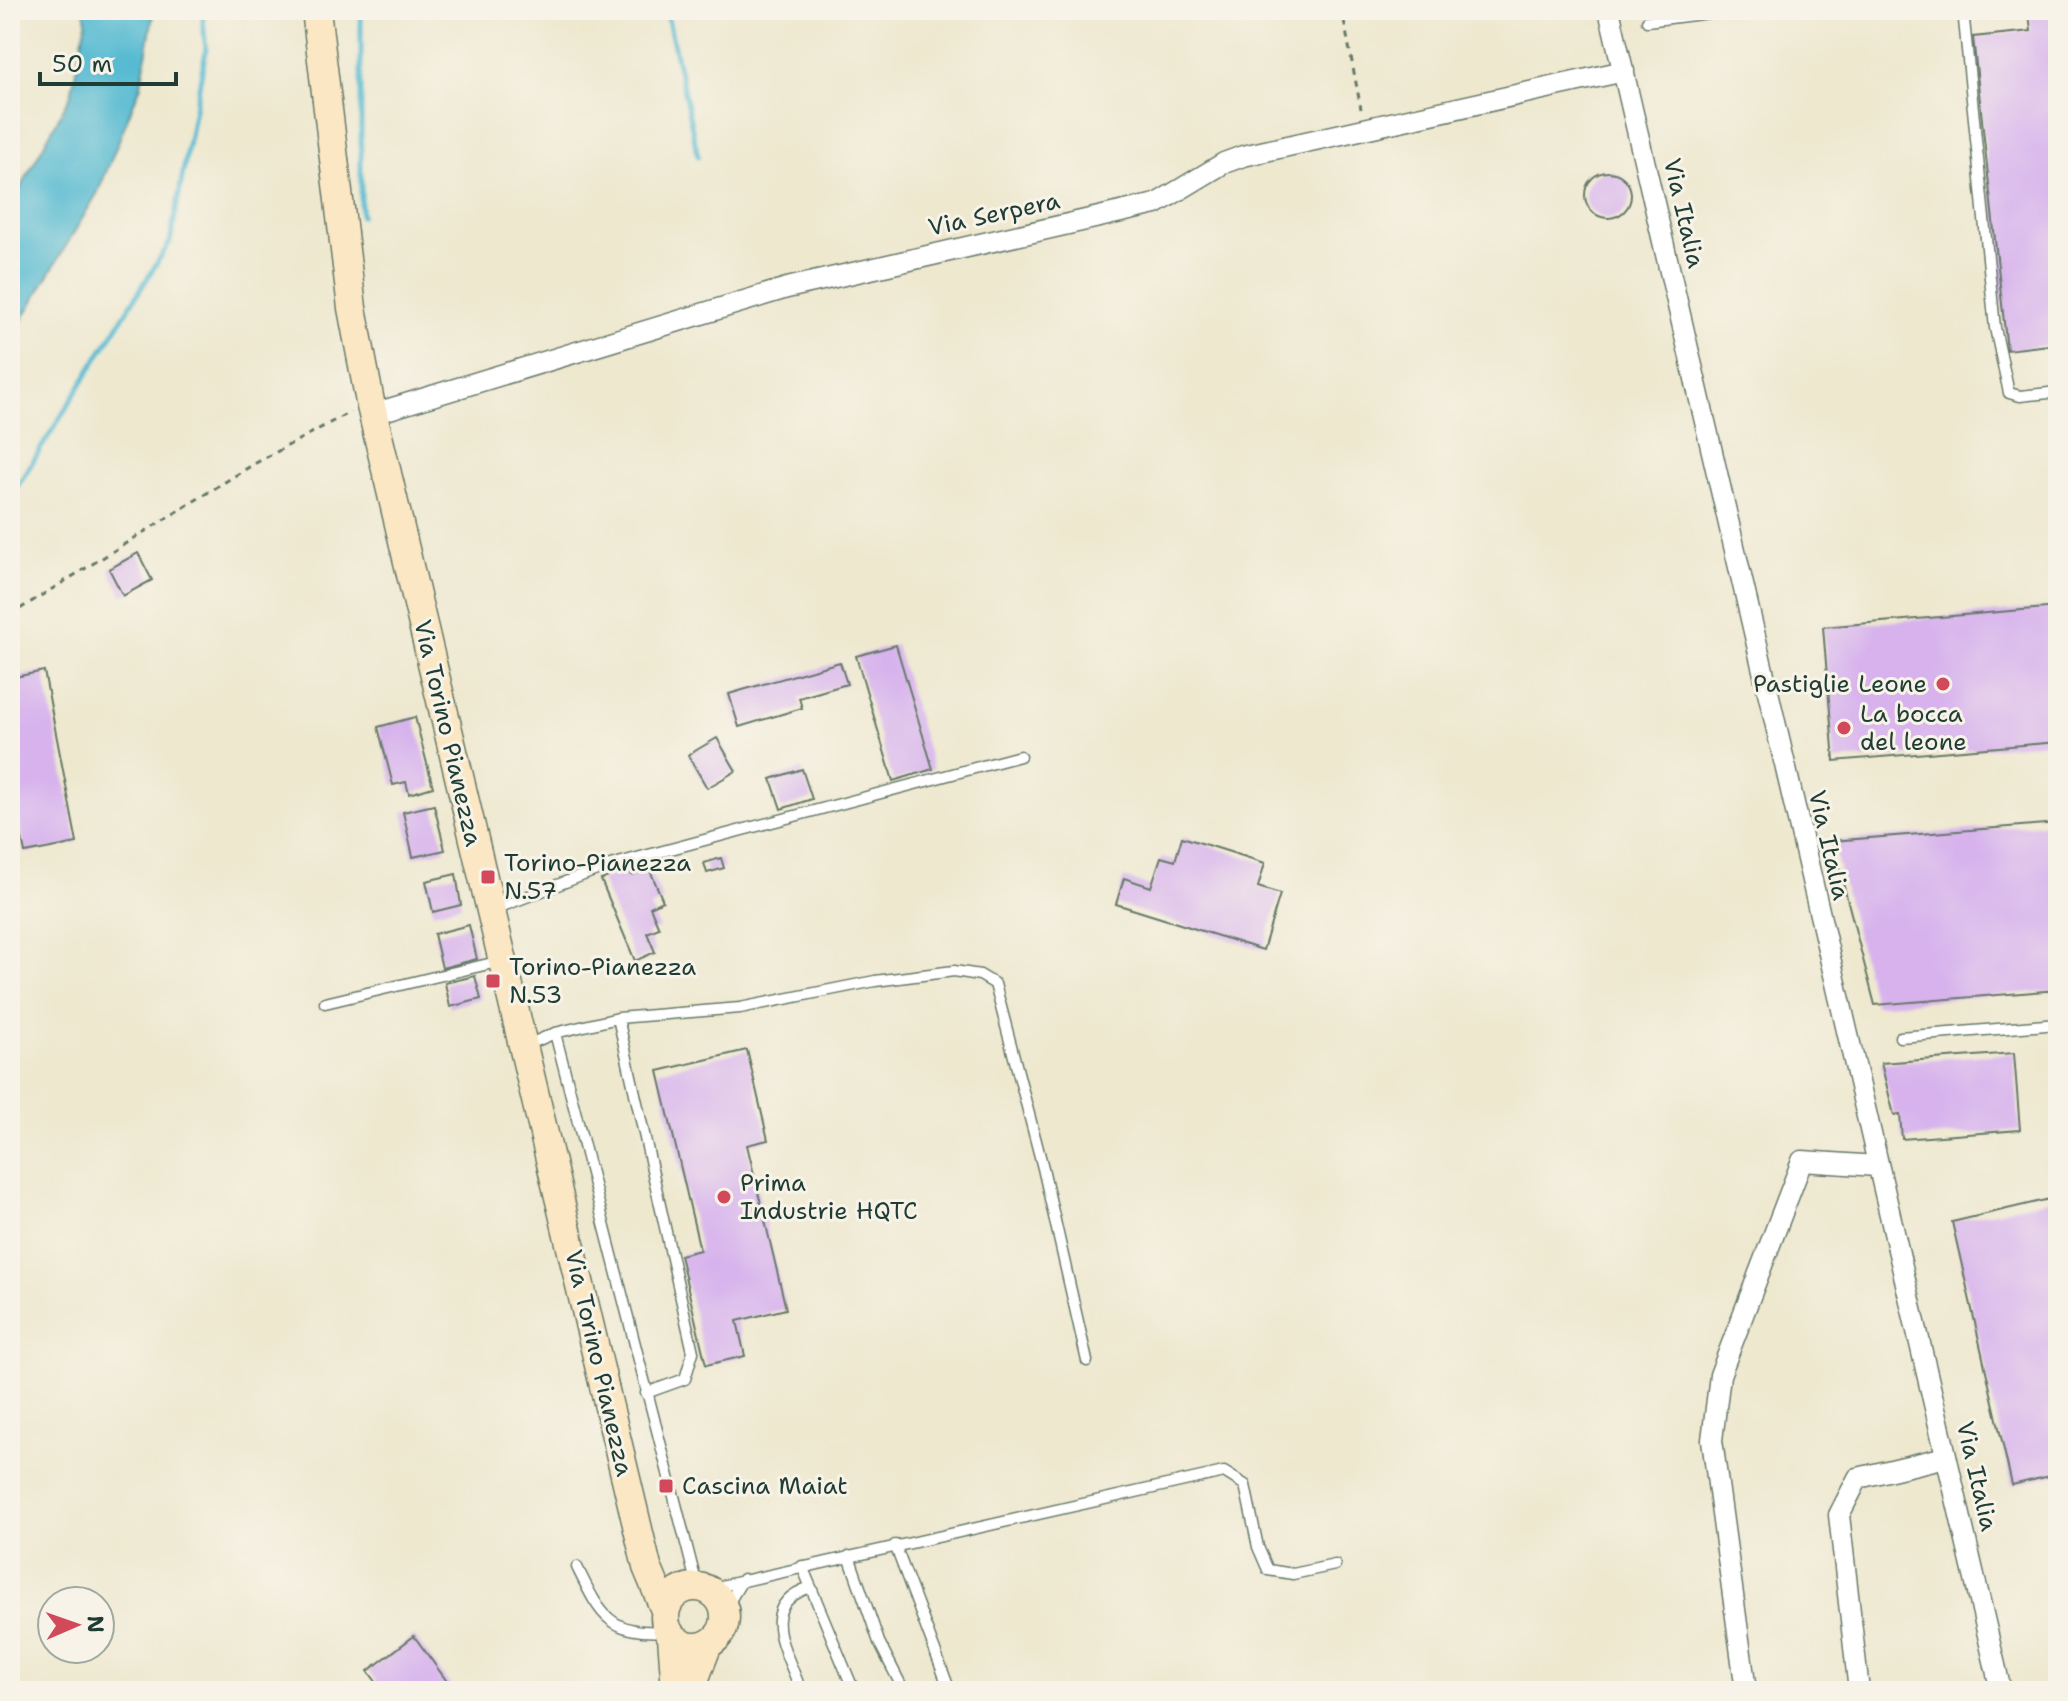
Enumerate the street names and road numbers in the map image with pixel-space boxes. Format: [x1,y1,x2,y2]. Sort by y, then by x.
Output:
street label: Via Italia [1656,155,1712,271]
street label: Via Serpera [925,184,1063,244]
street label: Via Torino Pianezza [406,617,490,849]
street label: Via Italia [1801,787,1857,903]
street label: Via Torino Pianezza [557,1247,641,1479]
street label: Via Italia [1949,1418,2005,1534]

